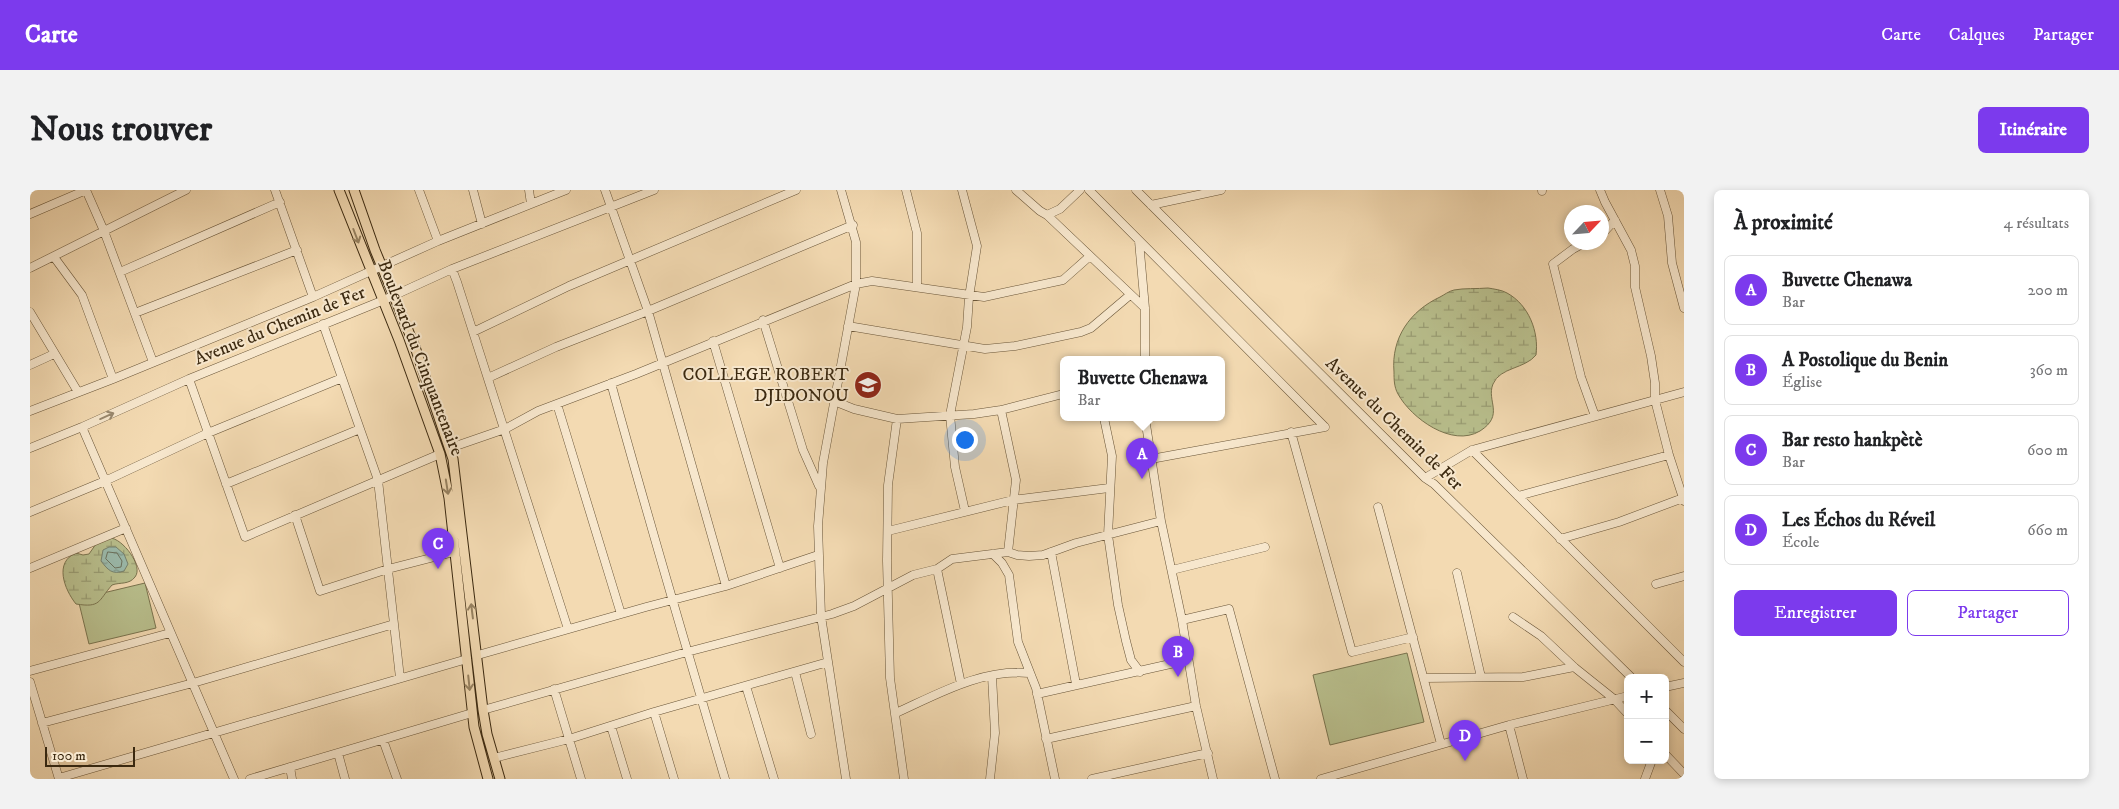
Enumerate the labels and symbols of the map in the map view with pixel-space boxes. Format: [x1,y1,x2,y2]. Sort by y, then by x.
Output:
north arrow [1564,205,1609,250]
one-way arrow [352,227,361,243]
street label: Boulevard du Cinquantenaire [373,257,467,459]
street label: Avenue du Chemin de Fer [191,281,369,370]
street label: Avenue du Chemin de Fer [1321,353,1468,496]
place label: COLLEGE ROBERT DJIDONOU [682,364,849,407]
school or university icon: COLLEGE ROBERT DJIDONOU [853,370,883,400]
one-way arrow [99,410,114,420]
your location [952,427,978,453]
pin: A [1126,438,1158,479]
one-way arrow [442,478,452,494]
pin: C [422,528,454,569]
one-way arrow [467,603,477,619]
pin: B [1162,636,1194,677]
one-way arrow [464,675,474,691]
pin: D [1449,720,1481,761]
scale bar [45,744,135,767]

